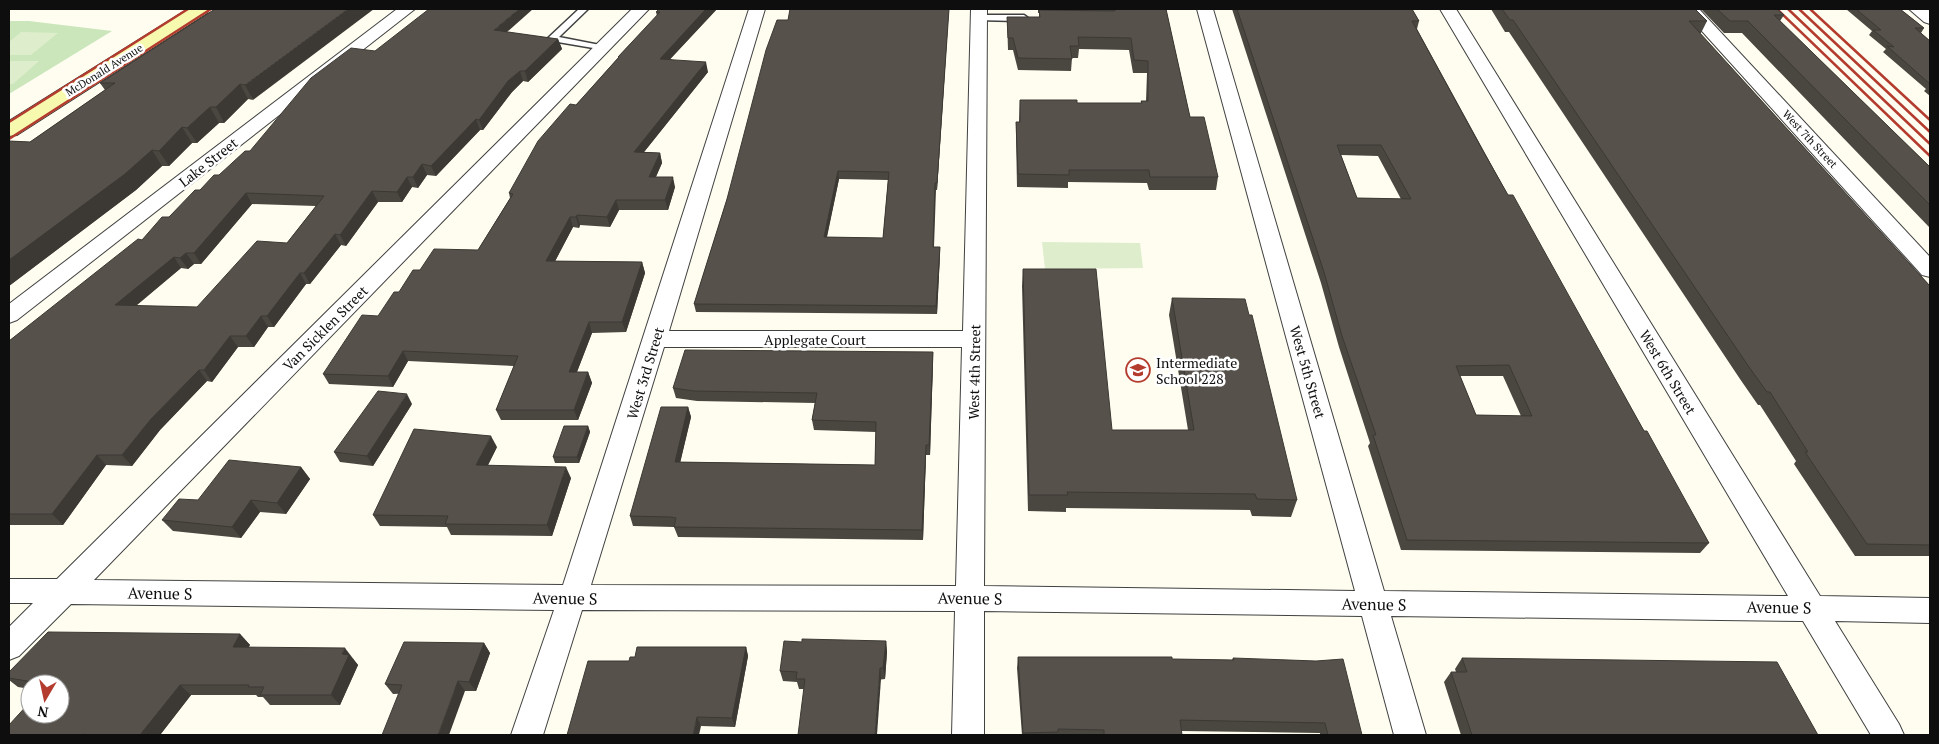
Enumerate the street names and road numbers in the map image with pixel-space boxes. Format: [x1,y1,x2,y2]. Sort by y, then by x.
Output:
street label: McDonald Avenue [63,40,146,99]
street label: West 7th Street [1779,107,1841,171]
street label: Lake Street [175,133,242,191]
street label: Van Sicklen Street [278,281,372,375]
street label: West 4th Street [964,323,984,420]
street label: West 5th Street [1286,323,1331,421]
street label: West 3rd Street [622,324,668,421]
street label: West 6th Street [1635,326,1701,419]
street label: Applegate Court [764,330,867,349]
street label: Avenue S [127,581,193,605]
street label: Avenue S [532,586,598,610]
street label: Avenue S [937,586,1003,610]
street label: Avenue S [1341,592,1407,616]
street label: Avenue S [1746,595,1812,619]

